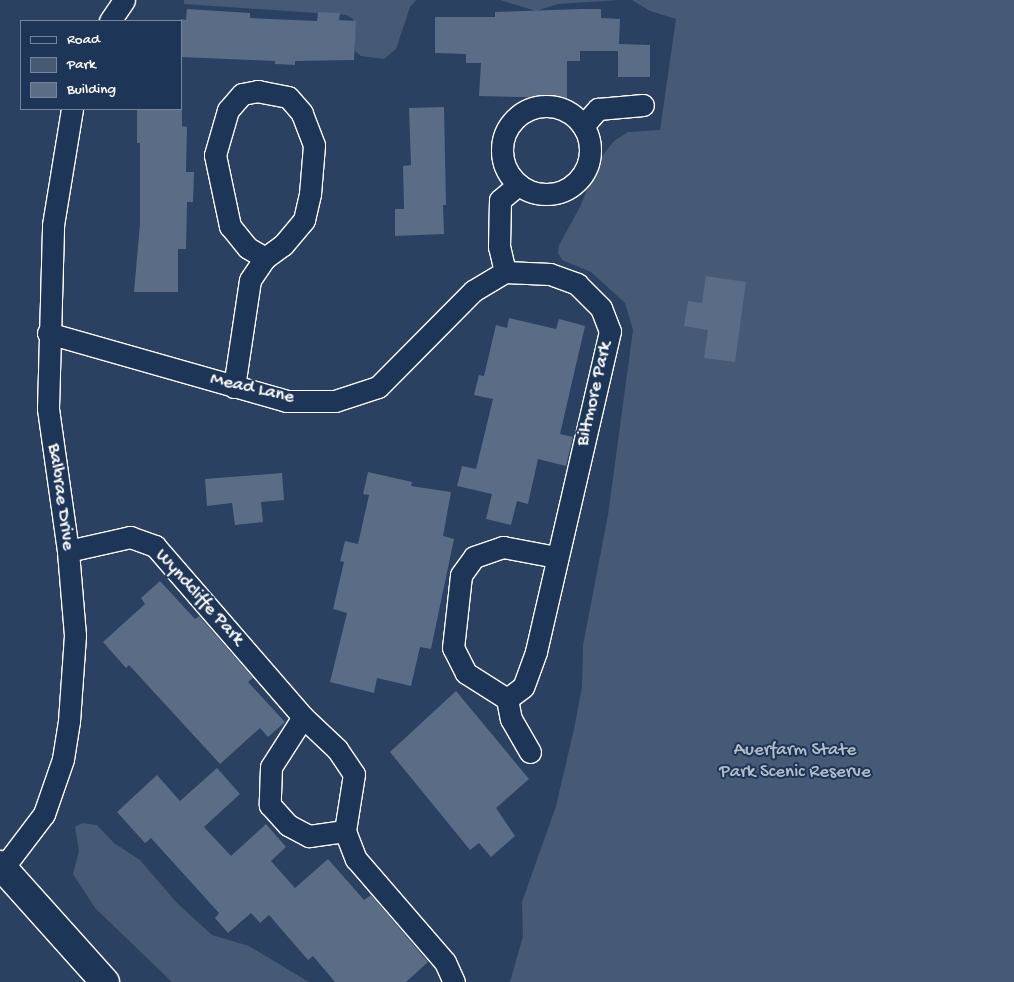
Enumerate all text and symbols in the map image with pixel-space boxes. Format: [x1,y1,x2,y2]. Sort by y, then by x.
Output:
legend [20,20,182,110]
text: Road [67,31,100,49]
text: Park [67,56,96,74]
text: Building [67,81,116,99]
street label: Biltmore Park [572,340,618,448]
street label: Mead Lane [208,368,296,410]
street label: Balbrae Drive [41,442,79,552]
street label: Wyndcliffe Park [150,545,248,651]
park label: Auerfarm State Park Scenic Reserve [719,740,871,784]

